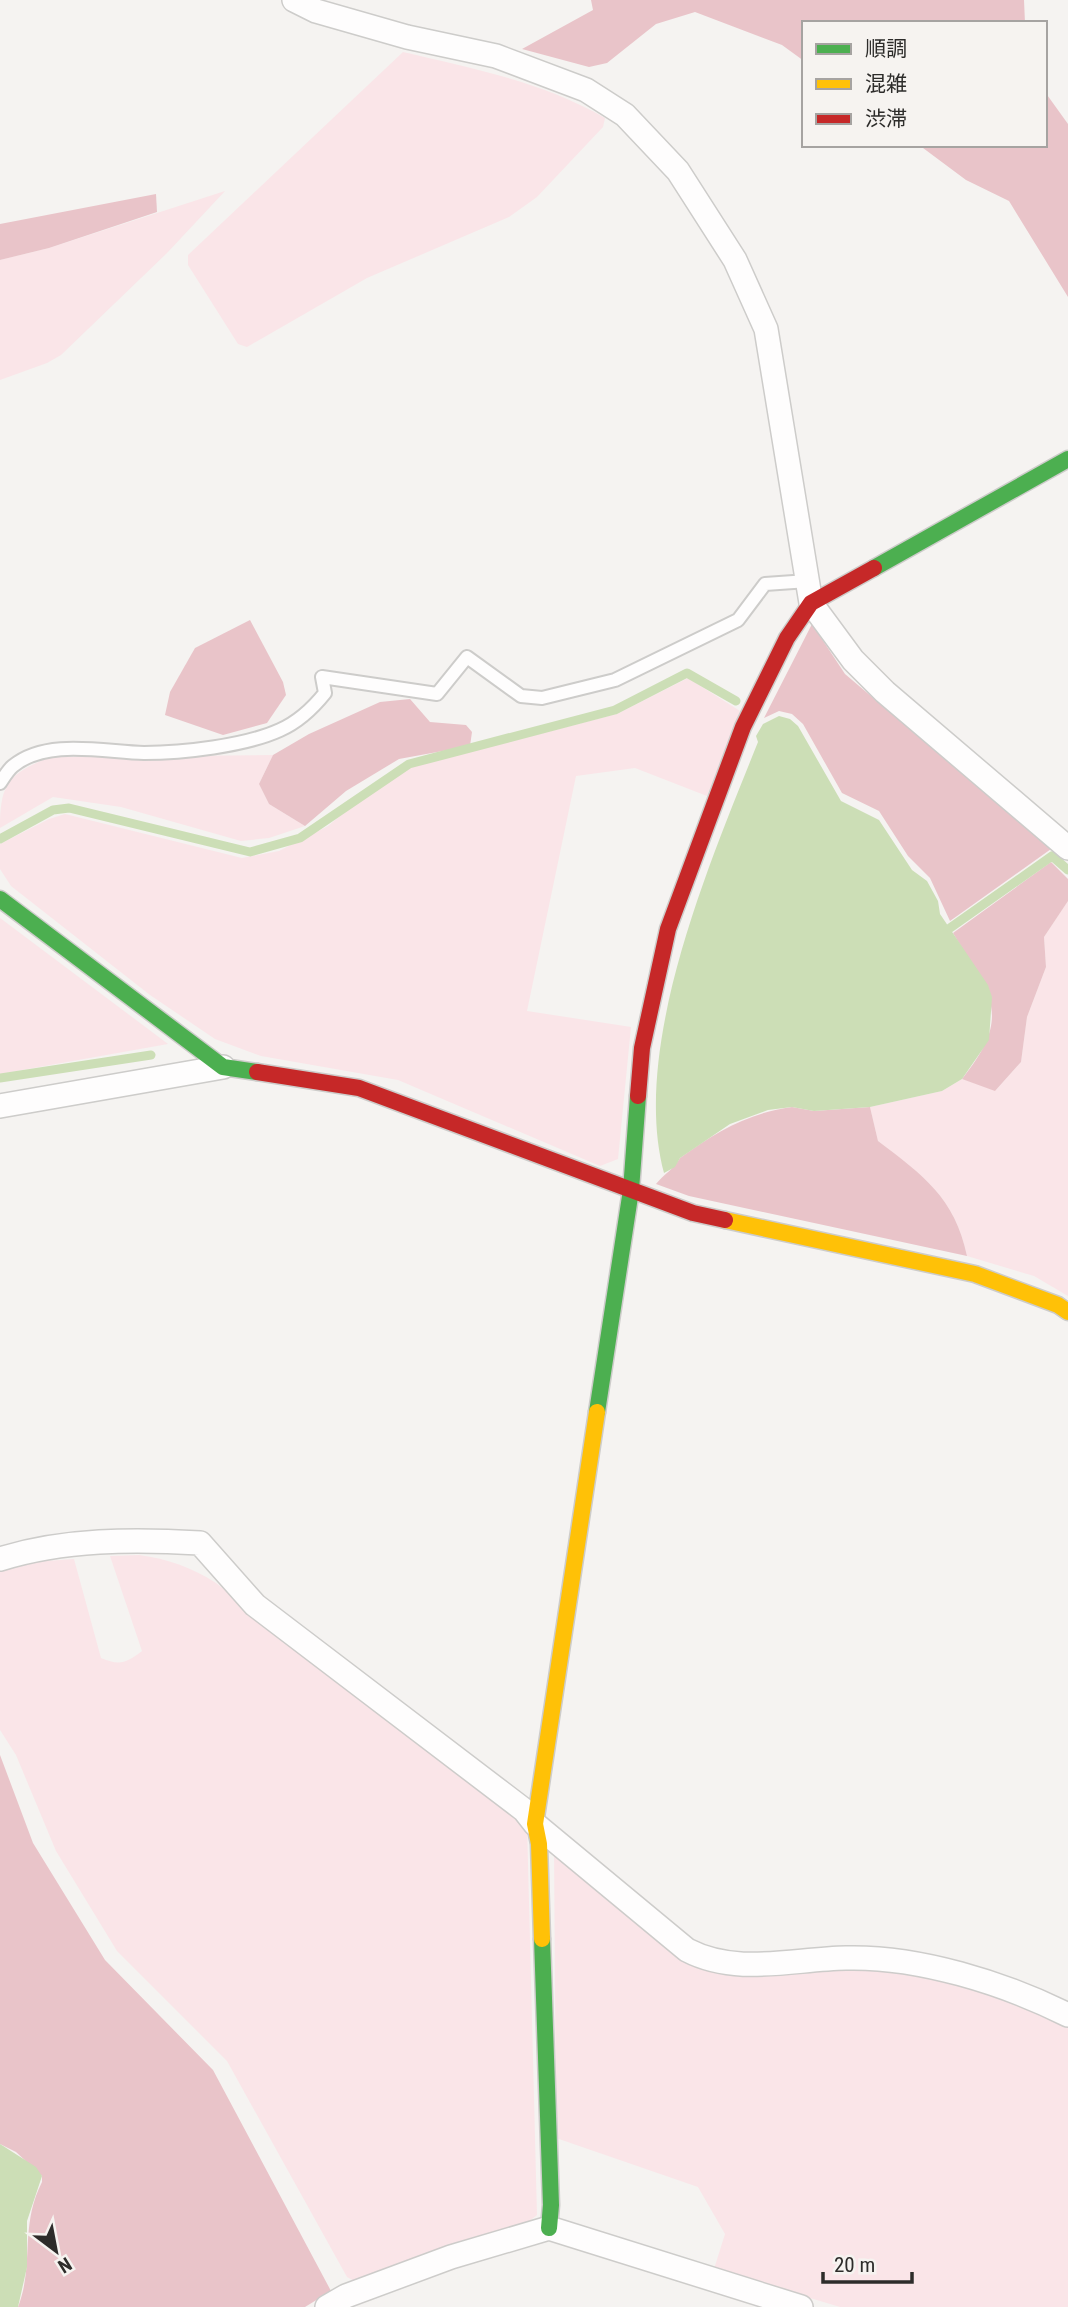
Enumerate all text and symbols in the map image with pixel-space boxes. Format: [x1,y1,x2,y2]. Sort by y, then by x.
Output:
legend [802,21,1047,147]
text: 順調 [865,37,907,61]
text: 混雑 [865,72,907,96]
text: 渋滞 [865,107,907,131]
north arrow [21,2216,91,2286]
scale bar [823,2240,912,2284]
text: N [54,2252,76,2278]
text: 20 m [834,2253,875,2277]

